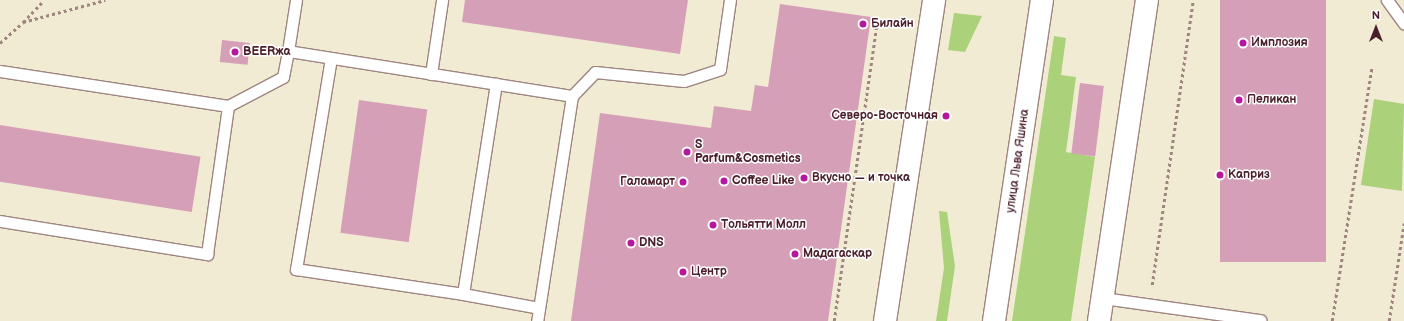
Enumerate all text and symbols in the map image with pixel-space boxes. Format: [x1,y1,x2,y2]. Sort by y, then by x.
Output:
north arrow [1356,8,1396,48]
text: N [1372,9,1380,22]
place label: Билайн [871,17,914,31]
marker: Билайн [858,19,868,29]
place label: Имплозия [1251,36,1308,50]
marker: Имплозия [1238,38,1248,48]
place label: BEERжа [243,45,291,59]
marker: BEERжа [230,47,240,57]
place label: Пеликан [1247,93,1296,107]
marker: Пеликан [1234,95,1244,105]
street label: улица Льва Яшина [1004,108,1032,214]
place label: Северо-Восточная [831,109,938,123]
marker: Северо-Восточная [941,111,951,121]
place label: S Parfum&Cosmetics [695,138,801,166]
marker: S Parfum&Cosmetics [682,147,692,157]
place label: Каприз [1228,168,1270,182]
marker: Каприз [1215,170,1225,180]
place label: Вкусно — и точка [812,171,910,185]
marker: Вкусно — и точка [799,173,809,183]
place label: Coffee Like [732,174,794,188]
place label: Галамарт [620,175,675,189]
marker: Coffee Like [719,176,729,186]
marker: Галамарт [678,177,688,187]
place label: Тольятти Молл [721,218,806,232]
marker: Тольятти Молл [708,220,718,230]
place label: DNS [639,236,664,250]
marker: DNS [626,238,636,248]
place label: Мадагаскар [803,247,872,261]
marker: Мадагаскар [790,249,800,259]
place label: Центр [691,265,727,279]
marker: Центр [678,267,688,277]

